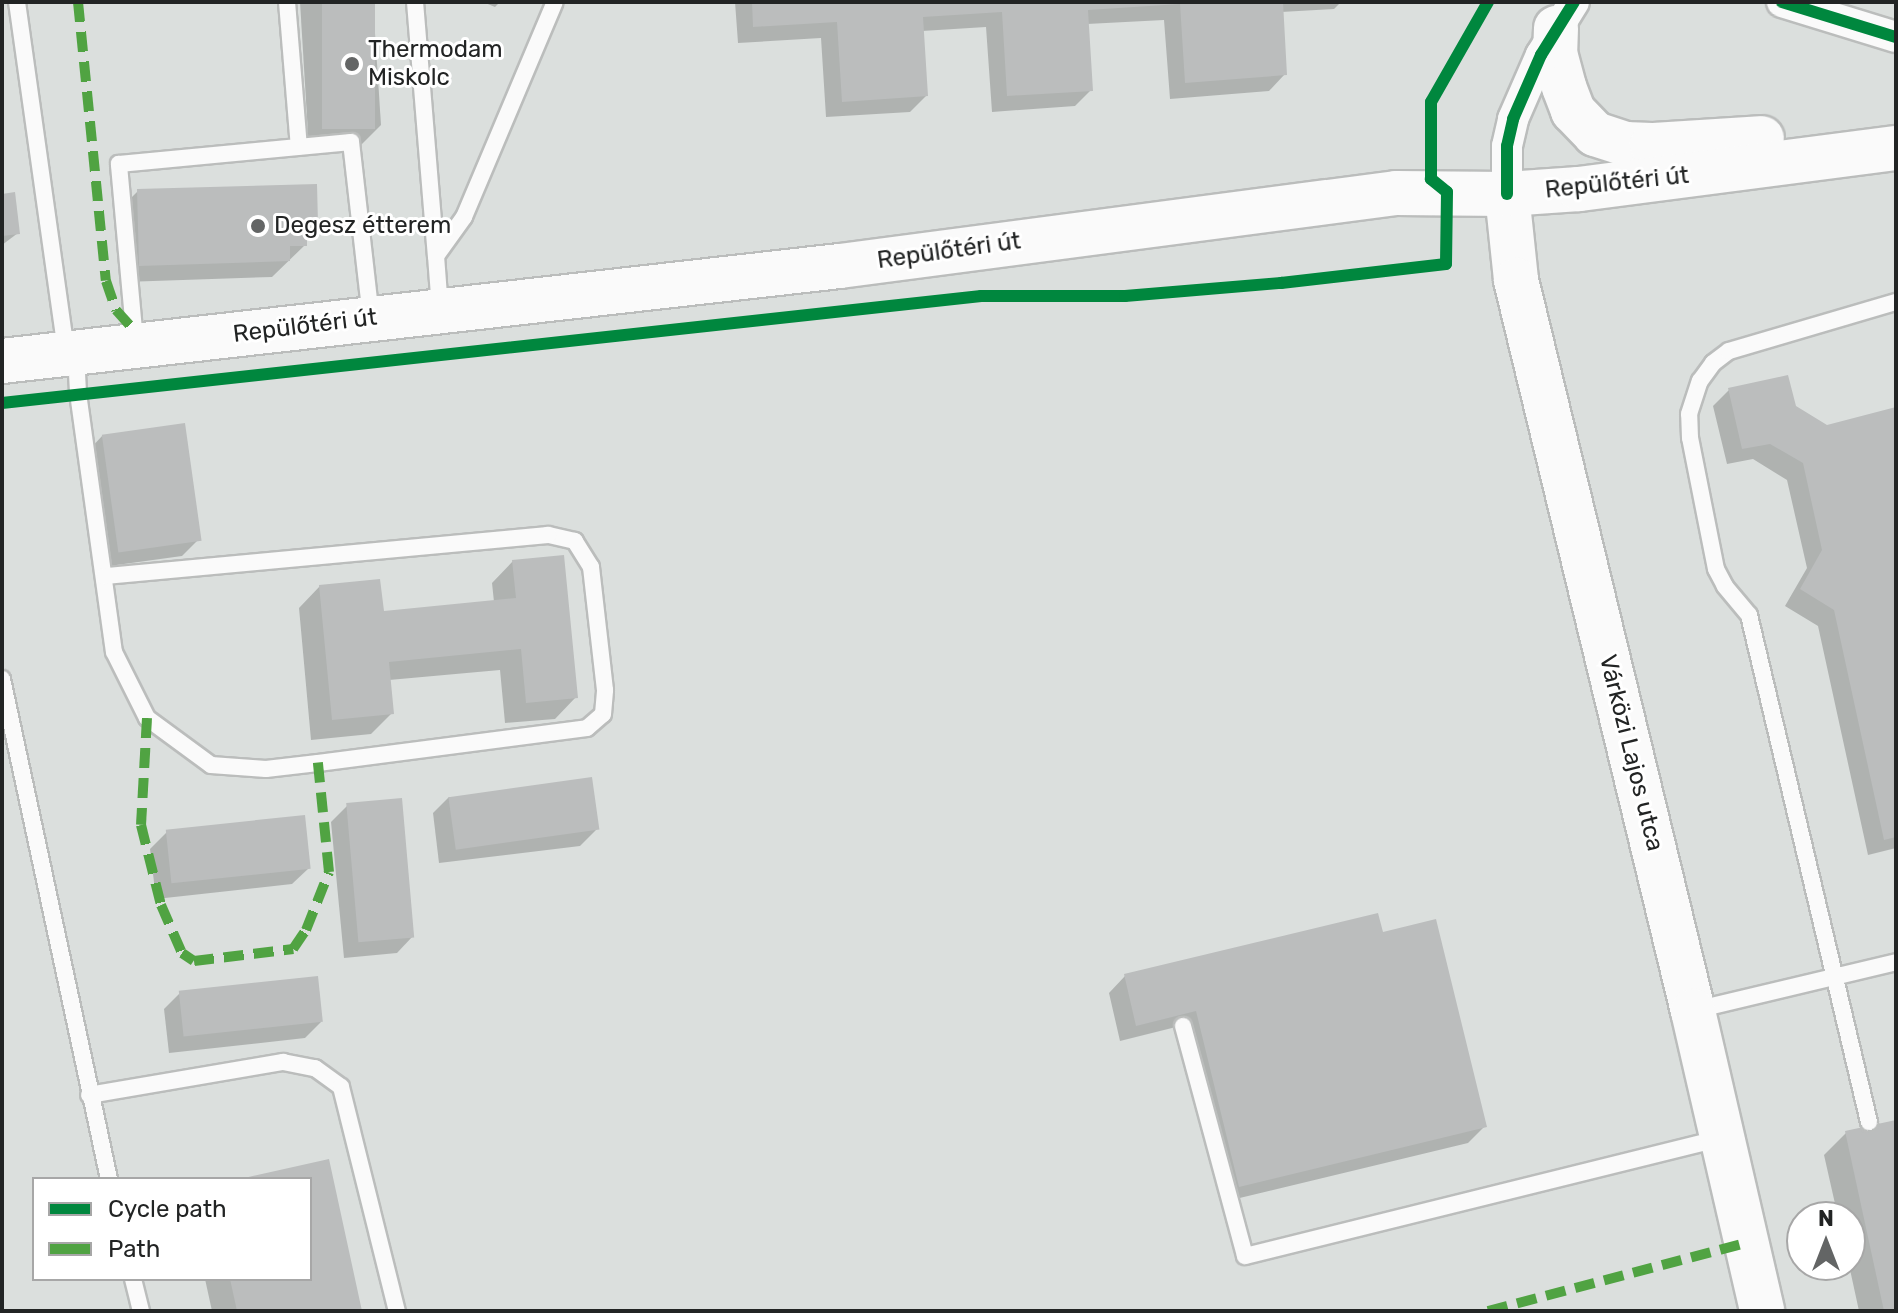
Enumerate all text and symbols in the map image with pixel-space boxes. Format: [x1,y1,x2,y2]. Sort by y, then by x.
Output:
place label: Thermodam Miskolc [368,36,503,92]
marker: Thermodam Miskolc [343,55,361,73]
street label: Repülőtéri út [1544,161,1690,205]
place label: Degesz étterem [274,212,451,240]
marker: Degesz étterem [249,217,267,235]
street label: Repülőtéri út [875,227,1023,275]
street label: Repülőtéri út [231,303,379,349]
street label: Várközi Lajos utca [1593,652,1669,854]
legend [32,1177,312,1281]
text: Cycle path [108,1195,227,1223]
north arrow [1786,1201,1866,1281]
text: N [1818,1205,1834,1232]
text: Path [108,1235,160,1263]

